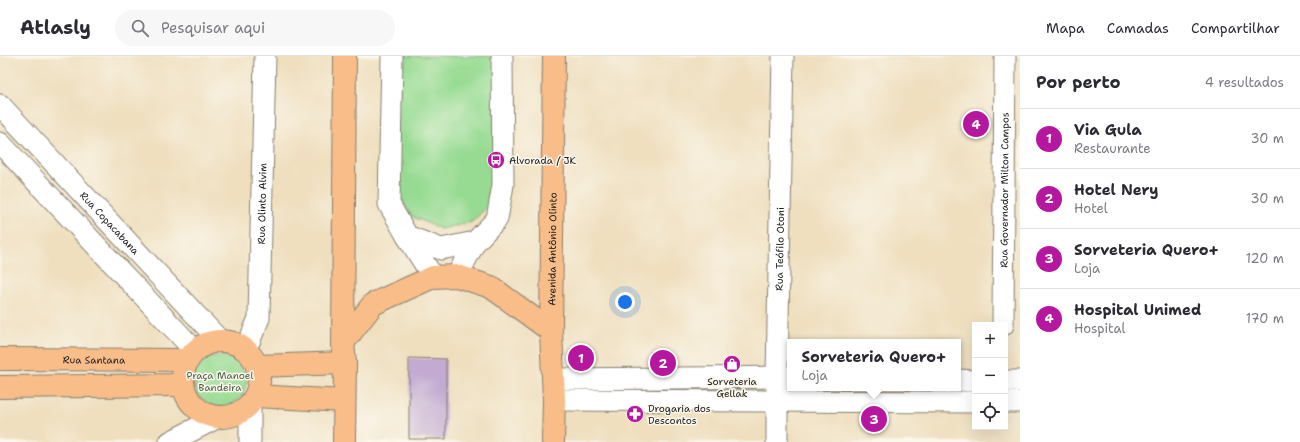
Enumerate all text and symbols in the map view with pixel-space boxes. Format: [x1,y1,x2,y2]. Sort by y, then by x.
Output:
search box [115,10,395,46]
text: Atlasly [20,15,91,40]
icon: search [129,17,151,39]
text: Pesquisar aqui [161,18,265,38]
text: Mapa [1046,19,1085,37]
text: Camadas [1107,19,1169,37]
text: Compartilhar [1191,19,1280,37]
text: Por perto [1036,71,1121,93]
text: 4 resultados [1205,74,1284,91]
pin: 4 [963,109,989,139]
street label: Rua Governador Milton Campos [997,112,1011,268]
text: Via Gula [1074,120,1142,140]
text: 1 [1046,130,1052,147]
text: 30 m [1250,130,1284,147]
text: Restaurante [1074,140,1151,157]
bus stop icon: Alvorada / JK [486,150,506,170]
place label: Alvorada / JK [509,154,576,167]
street label: Rua Olinto Alvim [254,162,269,244]
text: Hotel Nery [1074,180,1159,200]
street label: Rua Copacabana [77,189,143,257]
text: 2 [1044,190,1054,207]
text: 30 m [1250,190,1284,207]
street label: Avenida Antônio Olinto [545,192,559,306]
text: Hotel [1074,200,1108,217]
street label: Rua Teófilo Otoni [772,207,787,291]
text: Sorveteria Quero+ [1074,240,1219,260]
text: 3 [1044,250,1054,267]
text: 120 m [1246,250,1284,267]
text: Loja [1074,260,1100,277]
your location [615,292,635,312]
text: Hospital Unimed [1074,300,1201,320]
text: 4 [1044,310,1054,327]
text: 170 m [1246,310,1284,327]
text: Hospital [1074,320,1125,337]
map controls [972,322,1008,430]
button: + [972,322,1008,358]
popup [787,339,961,391]
pin: 1 [568,343,594,373]
text: Sorveteria Quero+ [801,347,947,367]
pin: 2 [650,348,676,378]
street label: Rua Santana [63,353,126,366]
shop icon: Sorveteria Gellak [722,354,742,374]
button: − [972,358,1008,394]
text: Loja [801,367,828,384]
park label: Praça Manoel Bandeira [187,369,253,394]
place label: Sorveteria Gellak [707,375,758,400]
button: locate [972,394,1008,430]
place label: Drogaria dos Descontos [648,402,711,427]
pharmacy icon: Drogaria dos Descontos [625,404,645,424]
pin: 3 [861,404,887,434]

